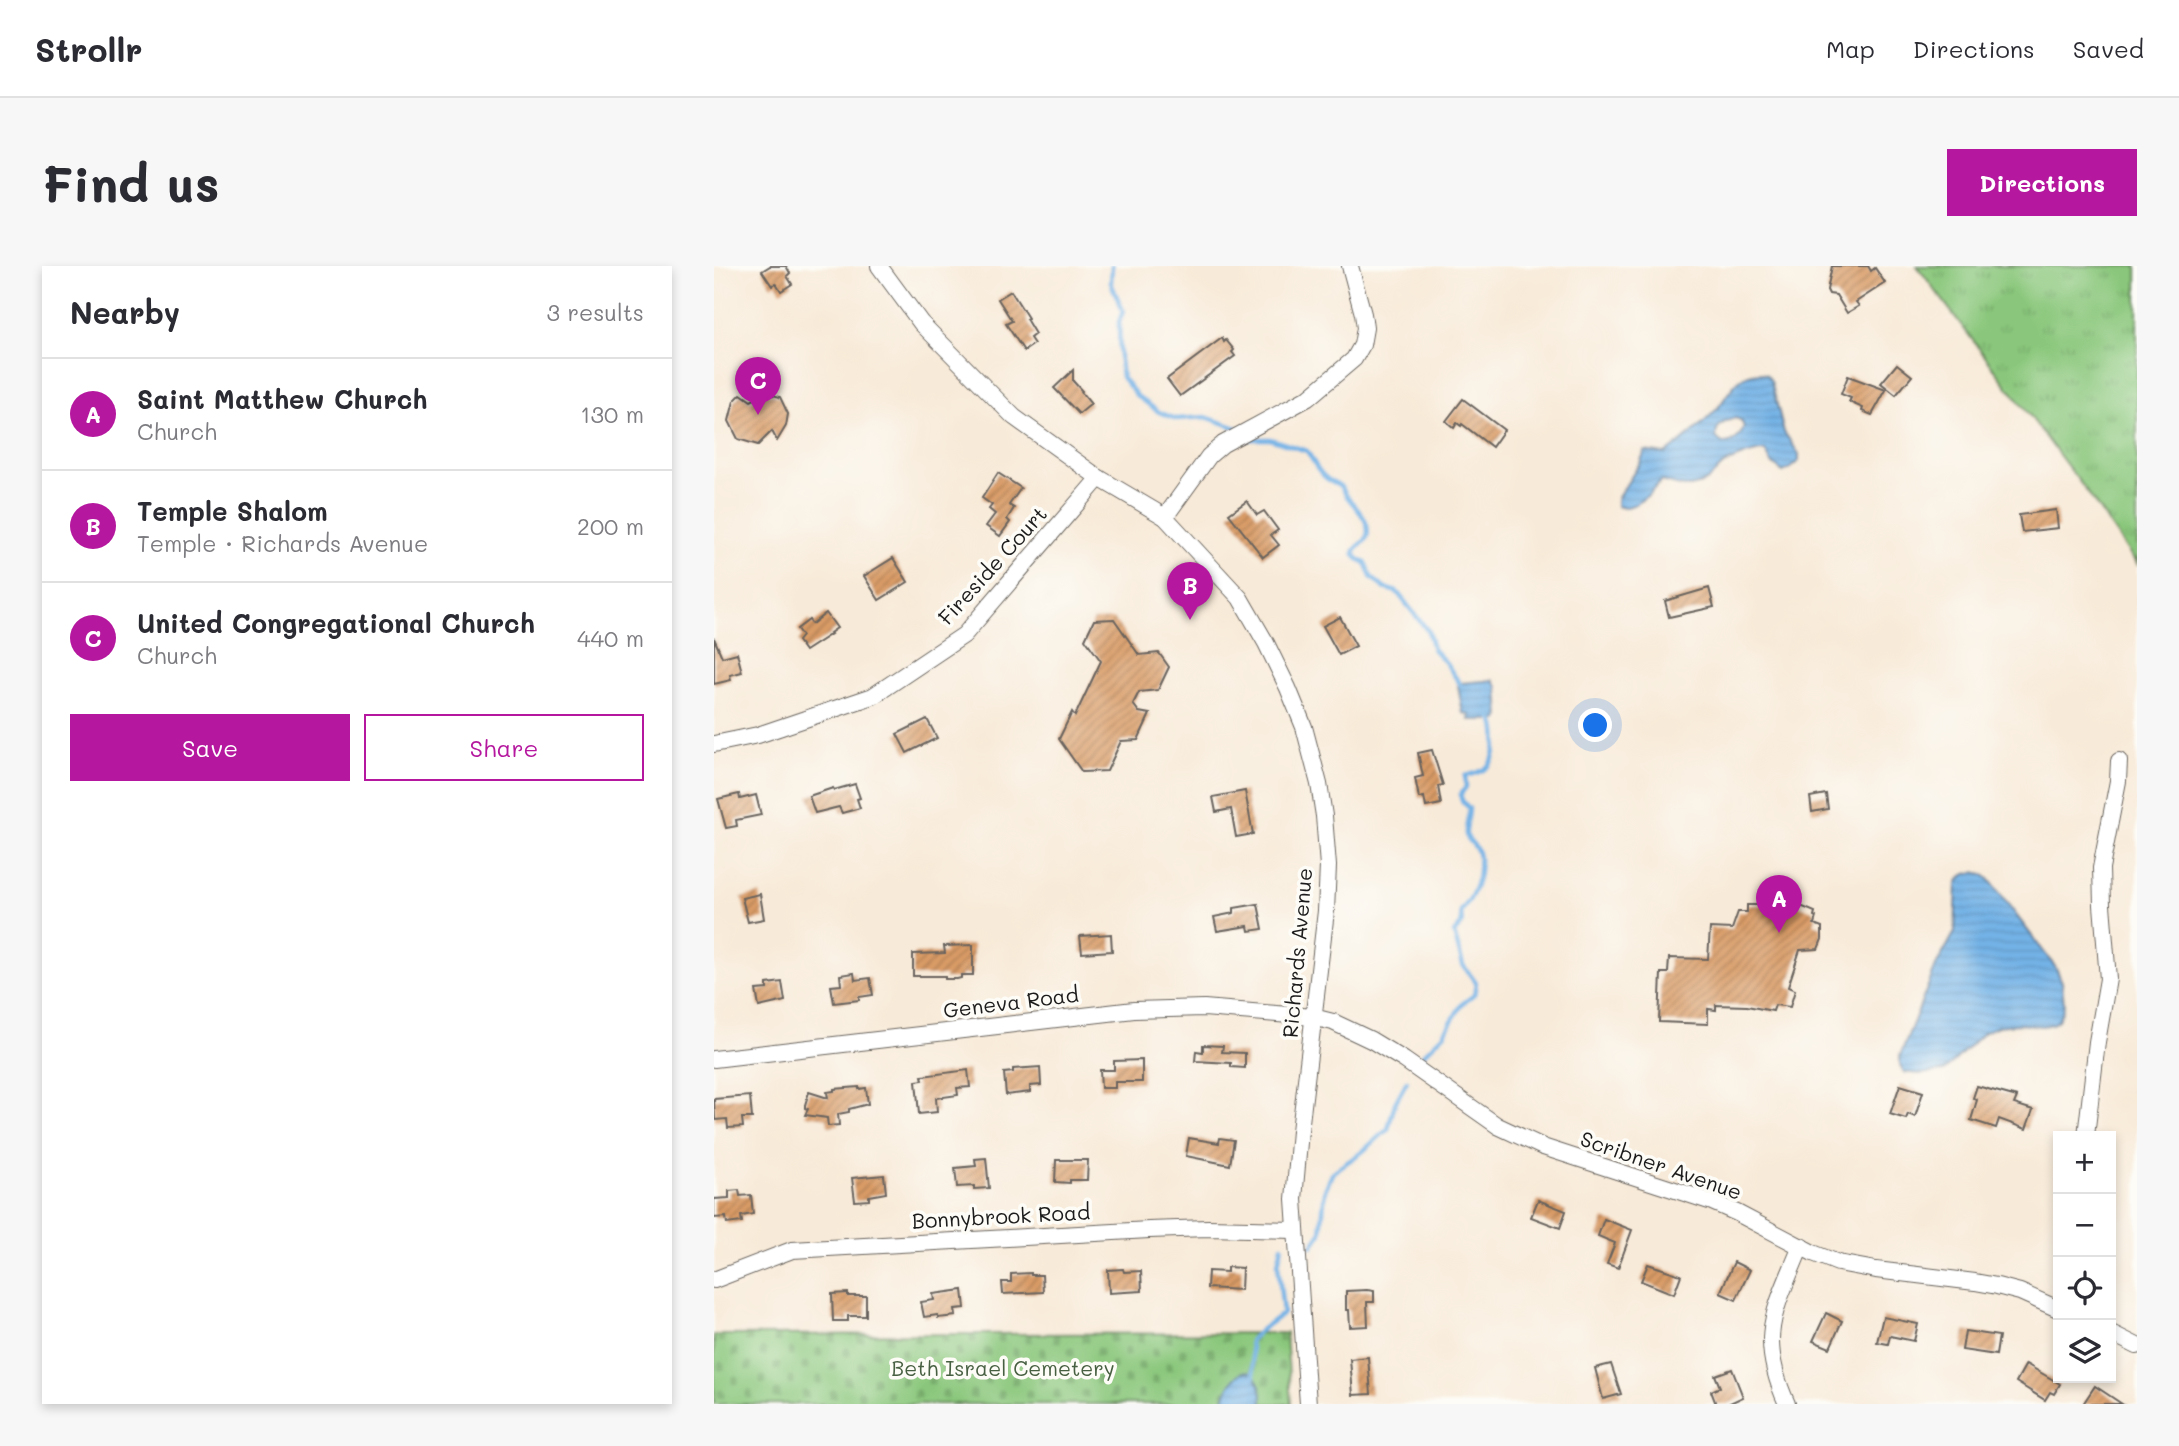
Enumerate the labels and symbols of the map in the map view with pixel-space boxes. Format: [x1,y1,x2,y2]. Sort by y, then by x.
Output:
pin: C [735,357,781,415]
street label: Fireside Court [932,500,1052,630]
pin: B [1167,562,1213,620]
your location [1578,708,1612,742]
street label: Richards Avenue [1276,867,1317,1039]
pin: A [1756,875,1802,933]
street label: Geneva Road [941,980,1080,1023]
street label: Scribner Avenue [1577,1124,1746,1205]
street label: Bonnybrook Road [911,1197,1091,1234]
park label: Beth Israel Cemetery [891,1354,1115,1381]

